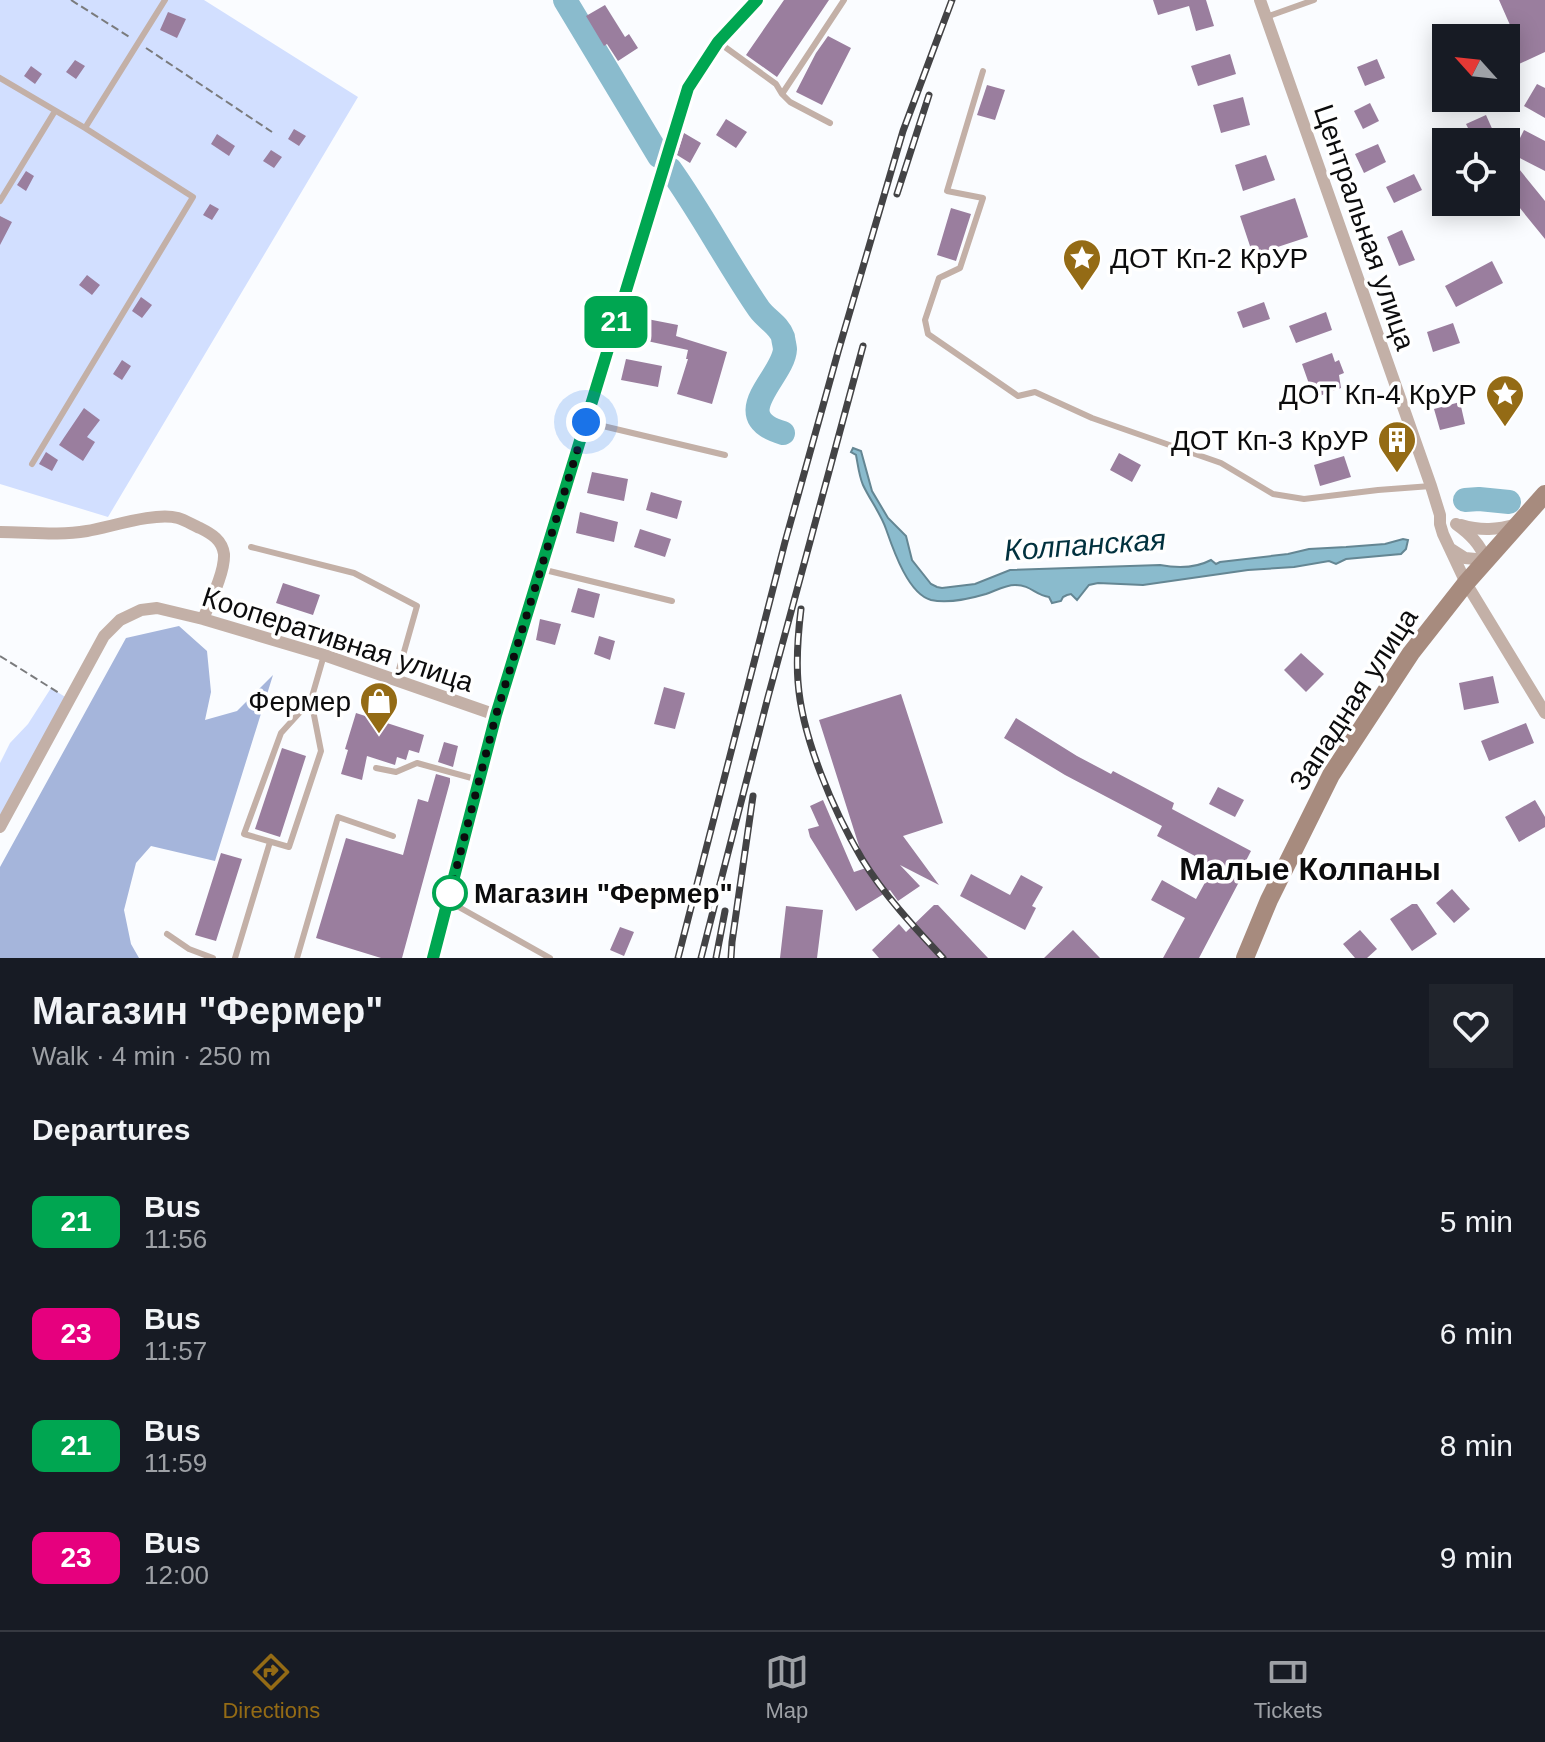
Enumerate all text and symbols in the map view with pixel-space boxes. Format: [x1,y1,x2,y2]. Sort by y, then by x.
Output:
north arrow [1432,24,1520,112]
map controls [1432,24,1520,216]
street label: Центральная улица [1308,100,1421,354]
button: locate [1432,128,1520,216]
place icon: ДОТ Кп-2 КрУР [1061,237,1103,292]
place label: ДОТ Кп-2 КрУР [1110,243,1308,274]
line badge: 21 [580,296,652,348]
text: 21 [600,306,632,337]
place icon: ДОТ Кп-4 КрУР [1484,373,1526,428]
place label: ДОТ Кп-4 КрУР [1279,379,1477,410]
your location [566,402,606,442]
building icon: ДОТ Кп-3 КрУР [1376,419,1418,474]
place label: ДОТ Кп-3 КрУР [1171,425,1369,456]
water label: Колпанская [1003,522,1167,567]
street label: Кооперативная улица [198,581,478,698]
street label: Западная улица [1283,602,1424,796]
shop icon: Фермер [358,680,400,735]
place label: Фермер [248,686,351,717]
district label: Малые Колпаны [1179,851,1441,887]
marker: Магазин "Фермер" [433,876,467,910]
place label: Магазин "Фермер" [474,878,733,909]
button: heart [1429,984,1513,1068]
text: Магазин "Фермер" [32,990,383,1032]
text: Walk · 4 min · 250 m [32,1041,271,1071]
text: Departures [32,1113,190,1146]
text: Bus [144,1190,201,1223]
text: 5 min [1440,1205,1513,1238]
text: 21 [60,1206,92,1237]
text: 11:56 [144,1224,207,1254]
text: Bus [144,1302,201,1335]
text: 6 min [1440,1317,1513,1350]
text: 23 [60,1318,92,1349]
text: 11:57 [144,1336,207,1366]
text: Bus [144,1414,201,1447]
text: 8 min [1440,1429,1513,1462]
text: 21 [60,1430,92,1461]
text: 11:59 [144,1448,207,1478]
text: Bus [144,1526,201,1559]
text: 9 min [1440,1541,1513,1574]
text: 23 [60,1542,92,1573]
text: 12:00 [144,1560,209,1590]
tab: Directions [222,1650,320,1724]
tab: Map [765,1650,809,1724]
tab: Tickets [1254,1650,1323,1724]

